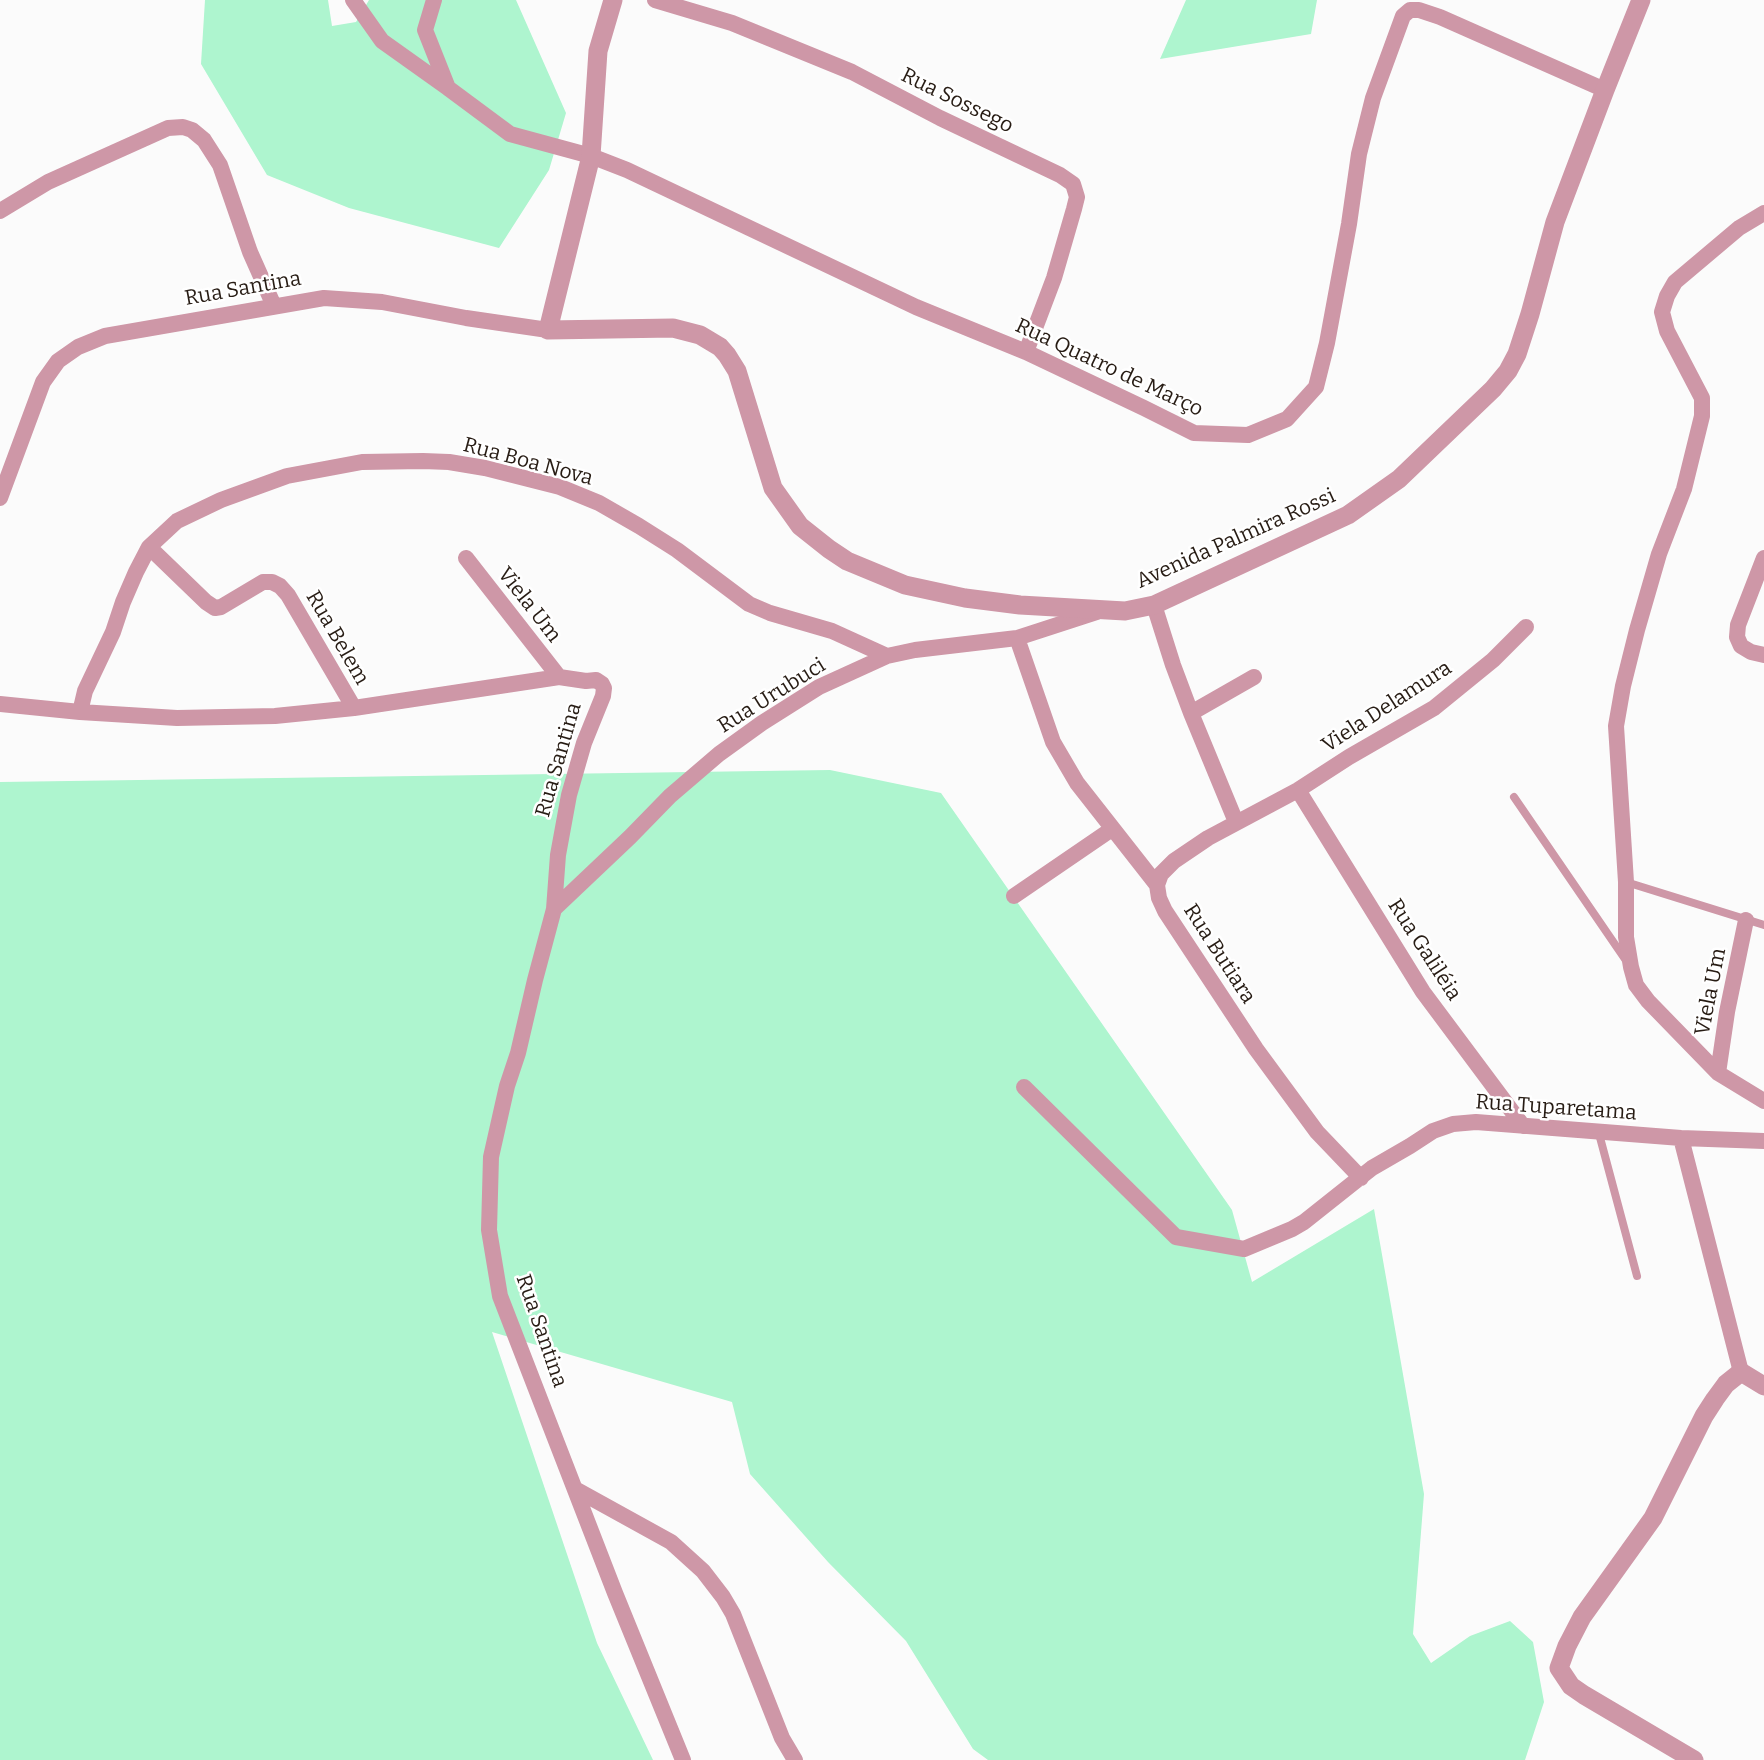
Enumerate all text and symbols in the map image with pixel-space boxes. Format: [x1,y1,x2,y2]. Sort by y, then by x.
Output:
street label: Rua Sossego [897,63,1017,139]
street label: Rua Santina [183,266,303,312]
street label: Rua Quatro de Março [1011,313,1207,423]
street label: Rua Boa Nova [460,433,596,491]
street label: Avenida Palmira Rossi [1133,484,1339,594]
street label: Viela Um [492,562,566,648]
street label: Rua Belem [300,586,374,690]
street label: Rua Urubuci [714,653,830,739]
street label: Viela Delamura [1317,656,1457,758]
street label: Rua Santina [531,700,587,820]
street label: Rua Galiléia [1382,894,1466,1006]
street label: Rua Butiara [1178,900,1260,1008]
street label: Viela Um [1690,946,1732,1038]
street label: Rua Tuparetama [1474,1090,1638,1126]
street label: Rua Santina [510,1271,572,1391]

